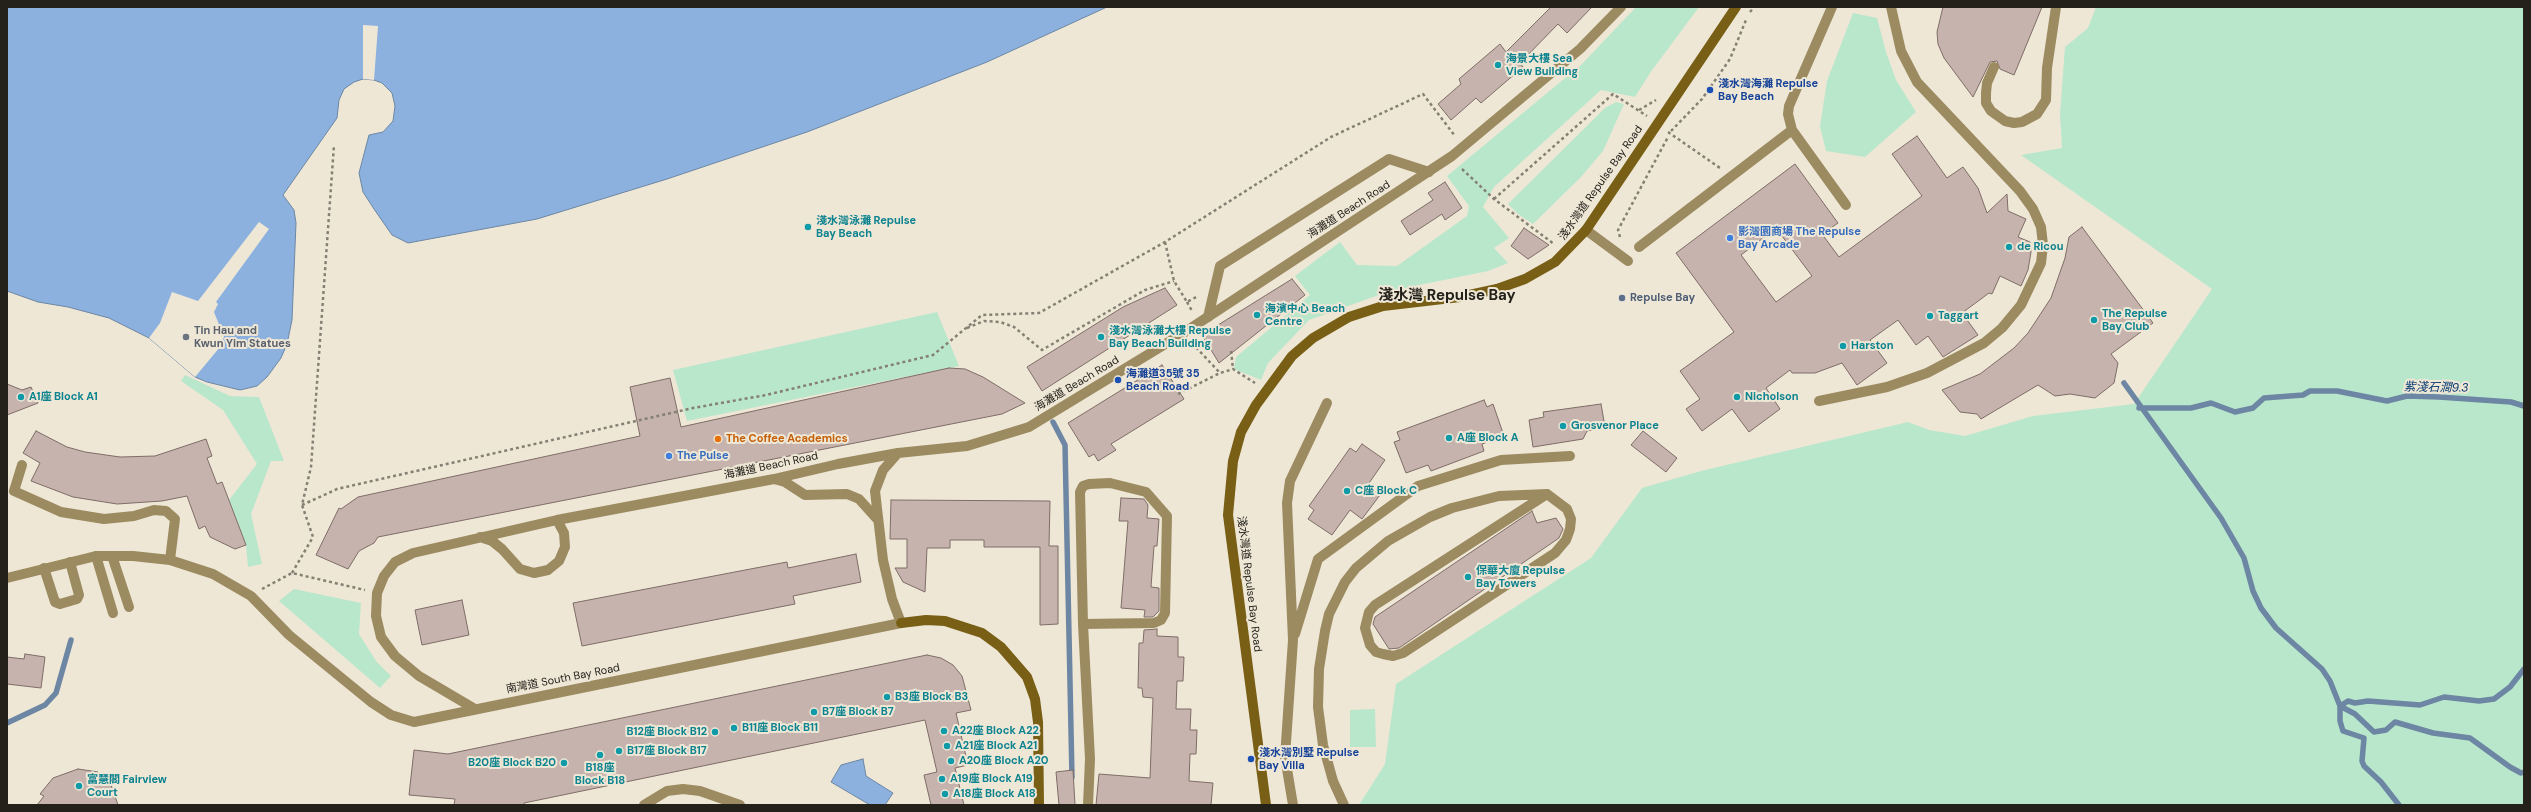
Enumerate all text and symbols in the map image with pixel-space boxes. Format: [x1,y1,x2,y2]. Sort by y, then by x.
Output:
place label: 海景大樓 Sea View Building [1506,52,1578,78]
marker: 海景大樓 Sea View Building [1493,60,1503,70]
place label: 淺水灣海灘 Repulse Bay Beach [1718,77,1818,103]
marker: 淺水灣海灘 Repulse Bay Beach [1705,85,1715,95]
street label: 淺水灣道 Repulse Bay Road [1556,123,1646,243]
street label: 海灘道 Beach Road [1305,178,1393,242]
place label: 淺水灣泳灘 Repulse Bay Beach [816,214,916,240]
marker: 淺水灣泳灘 Repulse Bay Beach [803,222,813,232]
place label: 影灣園商場 The Repulse Bay Arcade [1738,225,1861,251]
marker: 影灣園商場 The Repulse Bay Arcade [1725,233,1735,243]
place label: de Ricou [2017,240,2064,254]
marker: de Ricou [2004,242,2014,252]
district label: 淺水灣 Repulse Bay [1378,287,1516,305]
place label: Repulse Bay [1630,291,1695,305]
marker: Repulse Bay [1617,293,1627,303]
place label: 海濱中心 Beach Centre [1265,302,1345,328]
place label: The Repulse Bay Club [2102,307,2167,333]
place label: Taggart [1938,309,1979,323]
marker: 海濱中心 Beach Centre [1252,310,1262,320]
marker: Taggart [1925,311,1935,321]
marker: The Repulse Bay Club [2089,315,2099,325]
place label: Tin Hau and Kwun Yim Statues [194,324,291,350]
place label: 淺水灣泳灘大樓 Repulse Bay Beach Building [1109,324,1231,350]
marker: Tin Hau and Kwun Yim Statues [181,332,191,342]
marker: 淺水灣泳灘大樓 Repulse Bay Beach Building [1096,332,1106,342]
place label: Harston [1851,339,1894,353]
marker: Harston [1838,341,1848,351]
street label: 海灘道 Beach Road [1032,354,1122,414]
place label: 海灘道35號 35 Beach Road [1126,367,1200,393]
marker: 海灘道35號 35 Beach Road [1113,375,1123,385]
water label: 紫淺石澗9.3 [2403,380,2469,396]
place label: A1座 Block A1 [29,390,98,404]
place label: Nicholson [1745,390,1799,404]
marker: A1座 Block A1 [16,392,26,402]
marker: Nicholson [1732,392,1742,402]
place label: Grosvenor Place [1571,419,1659,433]
marker: Grosvenor Place [1558,421,1568,431]
place label: A座 Block A [1457,431,1518,445]
place label: The Coffee Academics [726,432,848,446]
marker: A座 Block A [1444,433,1454,443]
marker: The Coffee Academics [713,434,723,444]
place label: The Pulse [677,449,729,463]
street label: 海灘道 Beach Road [723,450,819,482]
marker: The Pulse [664,451,674,461]
place label: C座 Block C [1355,484,1417,498]
marker: C座 Block C [1342,486,1352,496]
street label: 淺水灣道 Repulse Bay Road [1234,515,1264,653]
place label: 保華大廈 Repulse Bay Towers [1476,564,1565,590]
marker: 保華大廈 Repulse Bay Towers [1463,572,1473,582]
street label: 南灣道 South Bay Road [505,661,621,697]
place label: B3座 Block B3 [895,690,968,704]
marker: B3座 Block B3 [882,692,892,702]
place label: B7座 Block B7 [822,705,894,719]
marker: B7座 Block B7 [809,707,819,717]
place label: B11座 Block B11 [742,721,818,735]
marker: B11座 Block B11 [729,723,739,733]
place label: A22座 Block A22 [952,724,1039,738]
place label: B12座 Block B12 [626,725,707,739]
marker: A22座 Block A22 [939,726,949,736]
marker: B12座 Block B12 [710,727,720,737]
place label: A21座 Block A21 [955,739,1037,753]
marker: A21座 Block A21 [942,741,952,751]
place label: B17座 Block B17 [627,744,707,758]
marker: B17座 Block B17 [614,746,624,756]
place label: 淺水灣別墅 Repulse Bay Villa [1259,746,1359,772]
marker: B18座 Block B18 [595,750,605,760]
place label: A20座 Block A20 [959,754,1049,768]
marker: 淺水灣別墅 Repulse Bay Villa [1246,754,1256,764]
place label: B20座 Block B20 [468,756,556,770]
marker: A20座 Block A20 [946,756,956,766]
marker: B20座 Block B20 [559,758,569,768]
place label: B18座 Block B18 [575,761,625,787]
place label: A19座 Block A19 [950,772,1033,786]
place label: 富慧閣 Fairview Court [87,773,167,799]
marker: A19座 Block A19 [937,774,947,784]
marker: 富慧閣 Fairview Court [74,781,84,791]
place label: A18座 Block A18 [953,787,1036,801]
marker: A18座 Block A18 [940,789,950,799]

